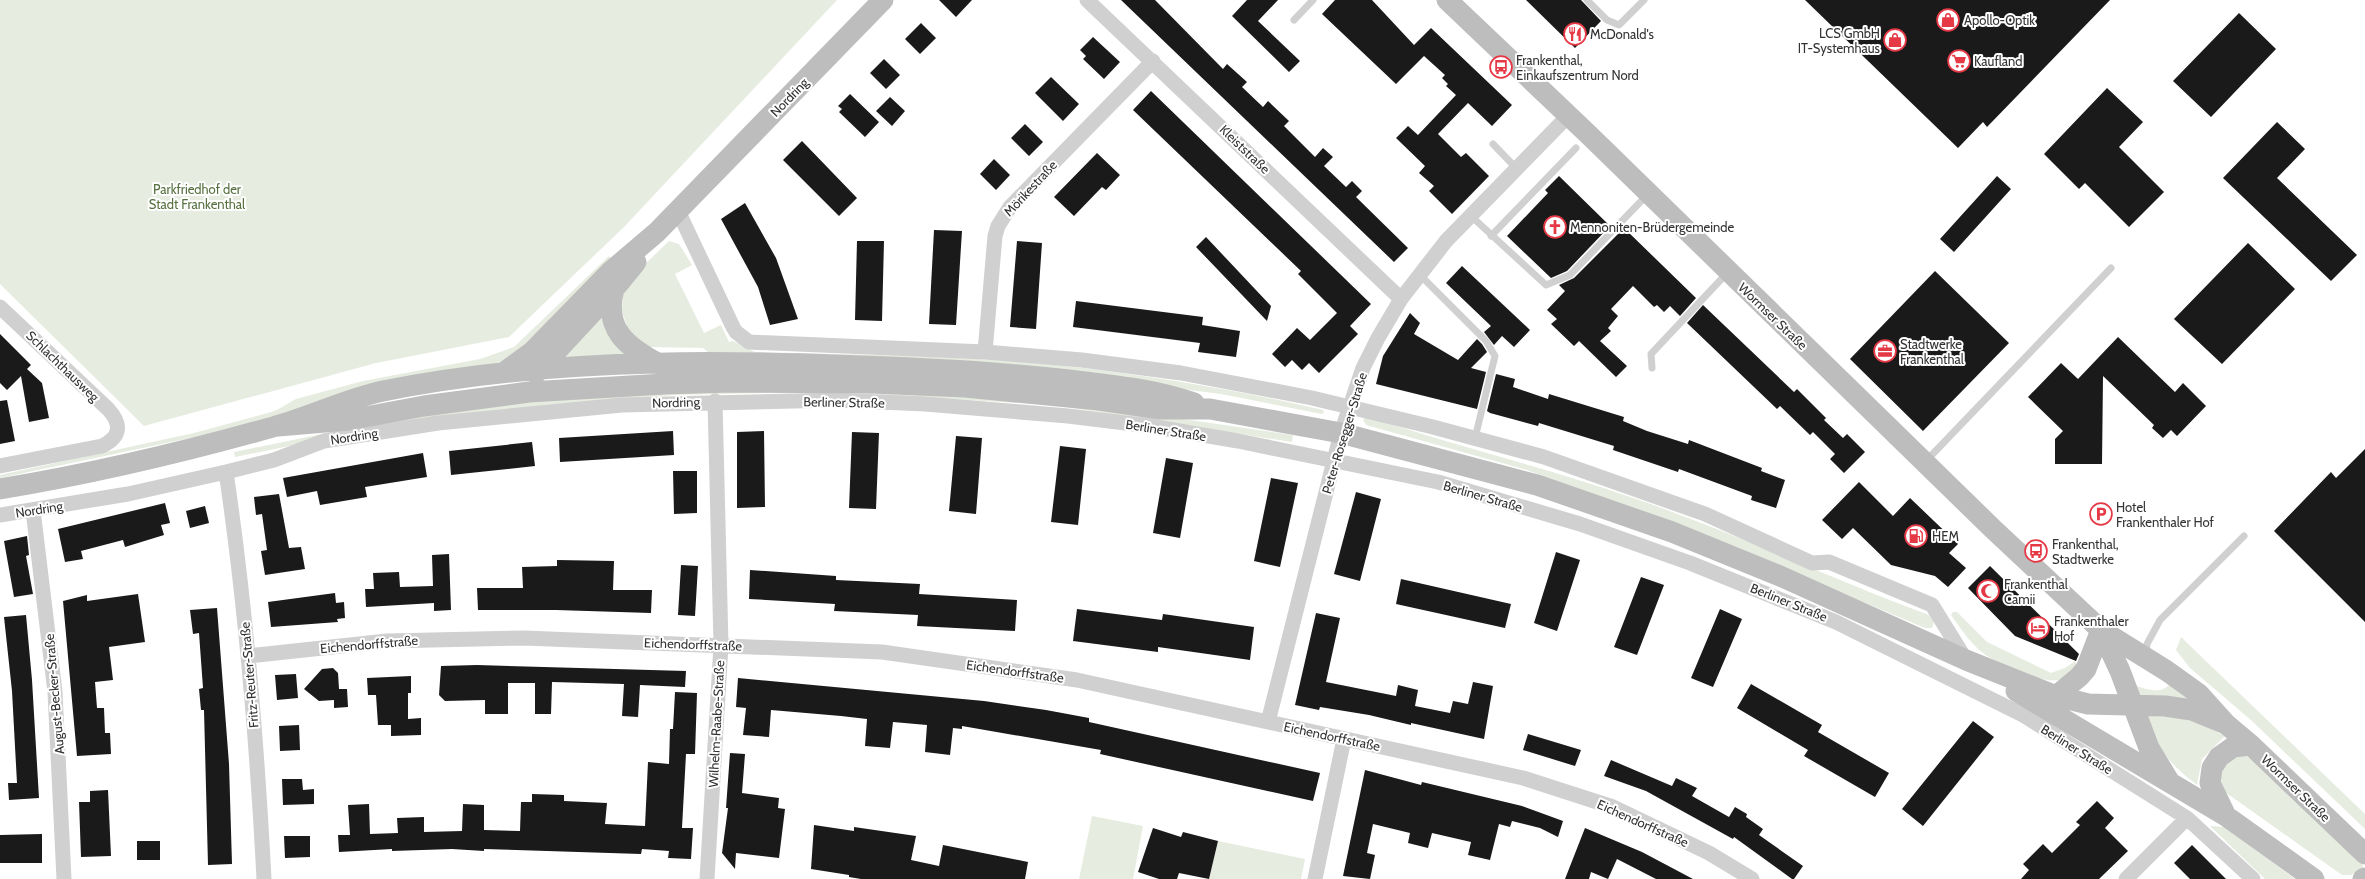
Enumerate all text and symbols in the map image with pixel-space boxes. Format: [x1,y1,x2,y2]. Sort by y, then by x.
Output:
shop icon: Apollo-Optik [1935,7,1961,33]
place label: Apollo-Optik [1964,12,2035,28]
restaurant icon: McDonald's [1562,21,1588,47]
place label: LCS GmbH IT-Systemhaus [1798,25,1881,56]
place label: McDonald's [1590,26,1655,42]
shop icon: LCS GmbH IT-Systemhaus [1882,27,1908,53]
supermarket icon: Kaufland [1946,48,1972,74]
place label: Frankenthal, Einkaufszentrum Nord [1516,52,1639,83]
place label: Kaufland [1974,53,2023,69]
bus stop icon: Frankenthal, Einkaufszentrum Nord [1488,54,1514,80]
street label: Nordring [767,74,812,120]
street label: Kleiststraße [1217,121,1274,177]
street label: Mörikestraße [1000,156,1060,219]
park label: Parkfriedhof der Stadt Frankenthal [149,181,245,212]
church icon: Mennoniten-Brüdergemeinde [1542,214,1568,240]
place label: Mennoniten-Brüdergemeinde [1570,219,1734,235]
street label: Wormser Straße [1735,279,1811,353]
street label: Schlachthausweg [23,327,103,405]
place label: Stadtwerke Frankenthal [1900,336,1964,367]
office icon: Stadtwerke Frankenthal [1872,338,1898,364]
street label: Peter-Rosegger-Straße [1318,370,1370,496]
street label: Nordring [652,393,701,411]
street label: Berliner Straße [803,393,885,411]
street label: Berliner Straße [1125,416,1208,444]
street label: Nordring [329,424,379,448]
street label: Berliner Straße [1442,477,1525,515]
street label: Nordring [14,497,64,521]
place label: Hotel Frankenthaler Hof [2116,499,2215,530]
parking icon: Hotel Frankenthaler Hof [2088,501,2114,527]
fuel station icon: HEM [1903,523,1929,549]
place label: HEM [1932,528,1959,544]
place label: Frankenthal, Stadtwerke [2052,536,2119,567]
bus stop icon: Frankenthal, Stadtwerke [2023,538,2049,564]
place label: Frankenthal Camii [2004,576,2068,607]
mosque icon: Frankenthal Camii [1975,578,2001,604]
street label: Berliner Straße [1748,579,1830,625]
place label: Frankenthaler Hof [2054,613,2129,644]
hotel icon: Frankenthaler Hof [2025,615,2051,641]
street label: Fritz-Reuter-Straße [236,621,262,729]
street label: Eichendorffstraße [319,632,419,656]
street label: August-Becker-Straße [41,633,67,755]
street label: Eichendorffstraße [644,634,743,654]
street label: Eichendorffstraße [965,656,1065,686]
street label: Wilhelm-Raabe-Straße [705,660,727,788]
street label: Eichendorffstraße [1282,718,1382,754]
street label: Berliner Straße [2038,721,2116,778]
street label: Wormser Straße [2258,751,2334,825]
street label: Eichendorffstraße [1595,796,1691,850]

